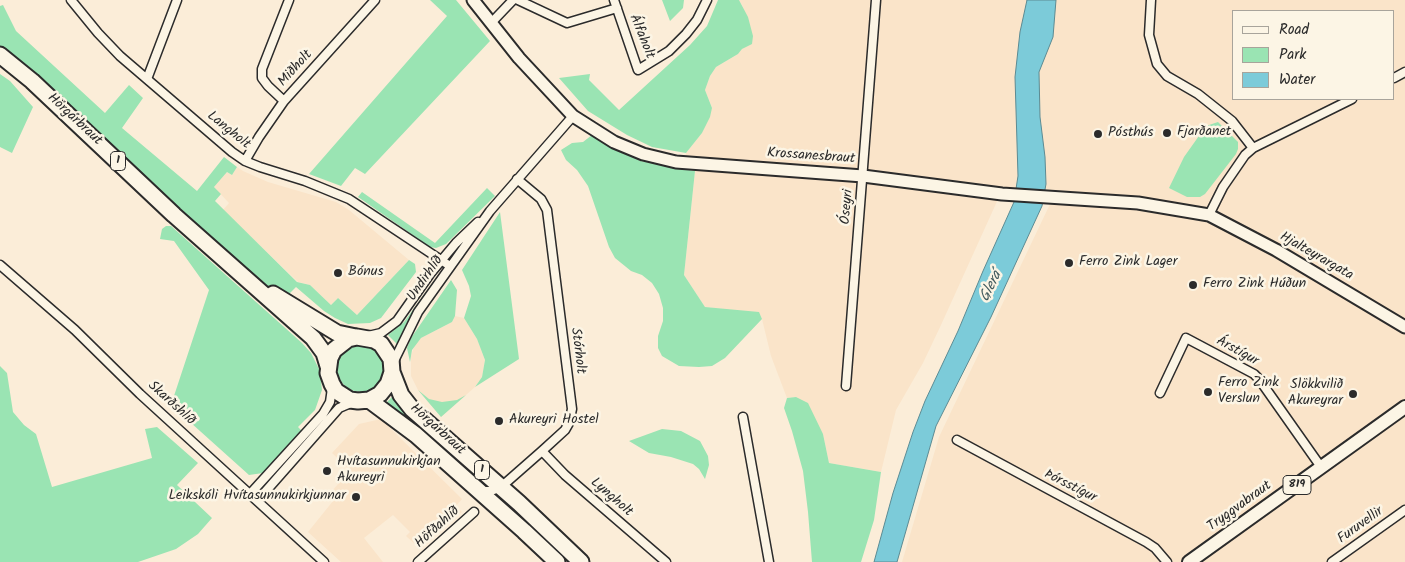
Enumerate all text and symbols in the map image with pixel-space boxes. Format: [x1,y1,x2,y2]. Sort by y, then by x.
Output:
legend [1232,10,1395,100]
street label: Álfaholt [625,12,657,62]
text: Road [1279,18,1309,42]
text: Park [1279,43,1306,67]
street label: Miðholt [275,47,317,91]
text: Water [1279,68,1315,92]
street label: Hörgárbraut [43,90,105,150]
street label: Langholt [203,108,253,154]
place label: Fjarðanet [1177,125,1231,141]
place label: Pósthús [1108,126,1153,142]
marker: Fjarðanet [1161,127,1173,139]
marker: Pósthús [1092,128,1104,140]
street label: Krossanesbraut [766,146,856,168]
road number: 1 [110,152,126,170]
street label: Óseyri [838,189,858,225]
street label: Hjalteyrargata [1276,229,1356,285]
street label: Undirhlíð [404,253,448,305]
place label: Ferro Zink Lager [1079,255,1177,271]
marker: Ferro Zink Lager [1063,257,1075,269]
place label: Bónus [348,265,383,281]
marker: Bónus [332,267,344,279]
water label: Glerá [977,269,1007,305]
place label: Ferro Zink Húðun [1203,277,1306,293]
marker: Ferro Zink Húðun [1187,279,1199,291]
street label: Stórholt [566,327,588,375]
street label: Árstígur [1213,334,1261,370]
place label: Ferro Zink Verslun [1218,376,1279,408]
street label: Skarðshlíð [144,378,198,430]
place label: Slökkvilið Akureyrar [1288,378,1343,411]
marker: Ferro Zink Verslun [1202,386,1214,398]
marker: Slökkvilið Akureyrar [1347,388,1359,400]
street label: Hörgárbraut [406,401,468,459]
place label: Akureyri Hostel [509,413,599,429]
marker: Akureyri Hostel [493,415,505,427]
place label: Hvítasunnukirkjan Akureyri [337,455,441,488]
road number: 1 [474,460,490,480]
marker: Hvítasunnukirkjan Akureyri [321,465,333,477]
street label: Þórsstígur [1041,467,1099,507]
street label: Lyngholt [586,475,636,521]
road number: 819 [1283,476,1311,494]
street label: Tryggvabraut [1205,478,1275,536]
place label: Leikskóli Hvítasunnukirkjunnar [168,489,346,505]
marker: Leikskóli Hvítasunnukirkjunnar [350,491,362,503]
street label: Höfðahlíð [412,504,464,552]
street label: Furuvellir [1335,504,1387,548]

